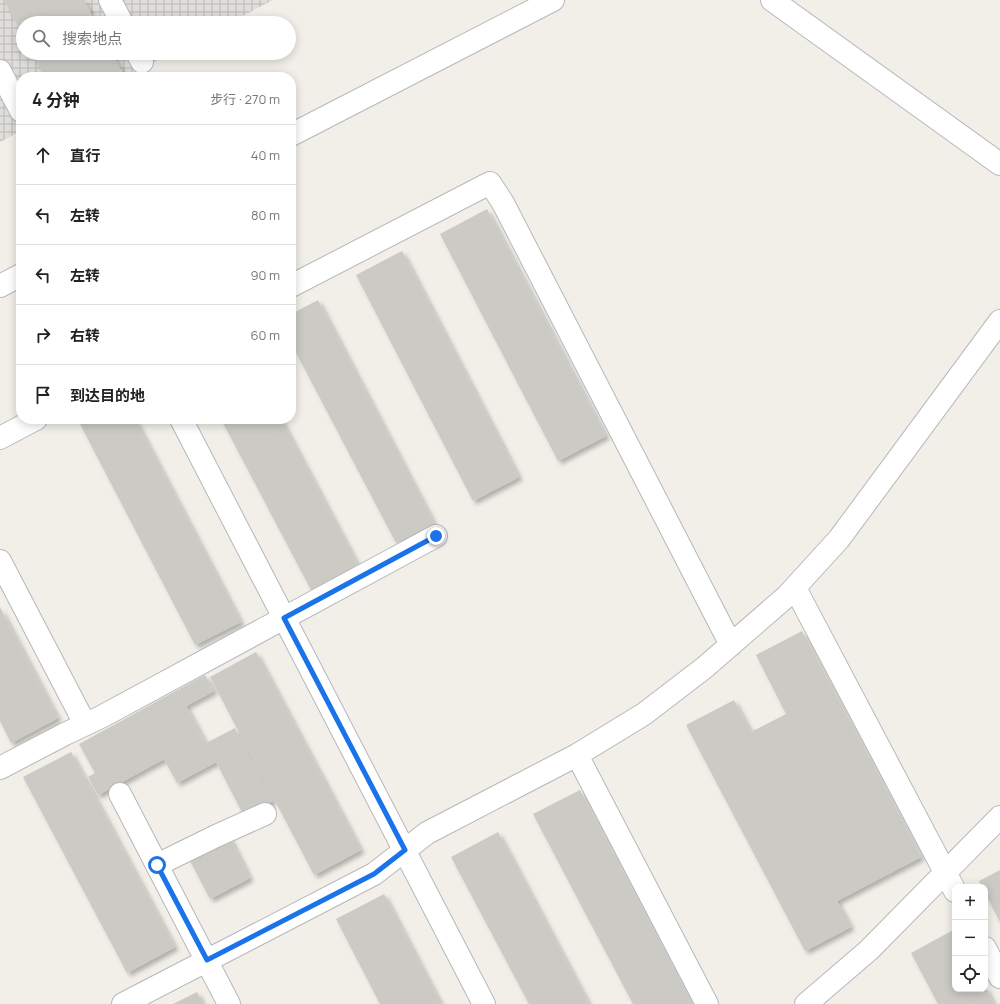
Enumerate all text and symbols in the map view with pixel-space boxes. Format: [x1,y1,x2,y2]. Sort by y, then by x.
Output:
search box [16,16,296,60]
icon: search [30,27,52,49]
text: 搜索地点 [62,28,122,49]
text: 4 分钟 [32,88,80,111]
text: 步行 · 270 m [210,90,280,108]
icon: ahead [32,144,54,166]
text: 直行 [70,145,100,166]
text: 40 m [251,146,280,164]
icon: left [32,204,54,226]
text: 左转 [70,205,100,226]
text: 80 m [251,206,280,224]
icon: left [32,264,54,286]
text: 左转 [70,265,100,286]
text: 90 m [250,266,280,284]
icon: right [32,324,54,346]
text: 右转 [70,325,100,346]
text: 60 m [250,326,280,344]
icon: arrive [32,384,54,406]
text: 到达目的地 [70,385,145,406]
route end [427,527,445,545]
route start [148,856,166,874]
map controls [952,884,988,992]
button: + [952,884,988,920]
button: − [952,920,988,956]
button: locate [952,956,988,992]

